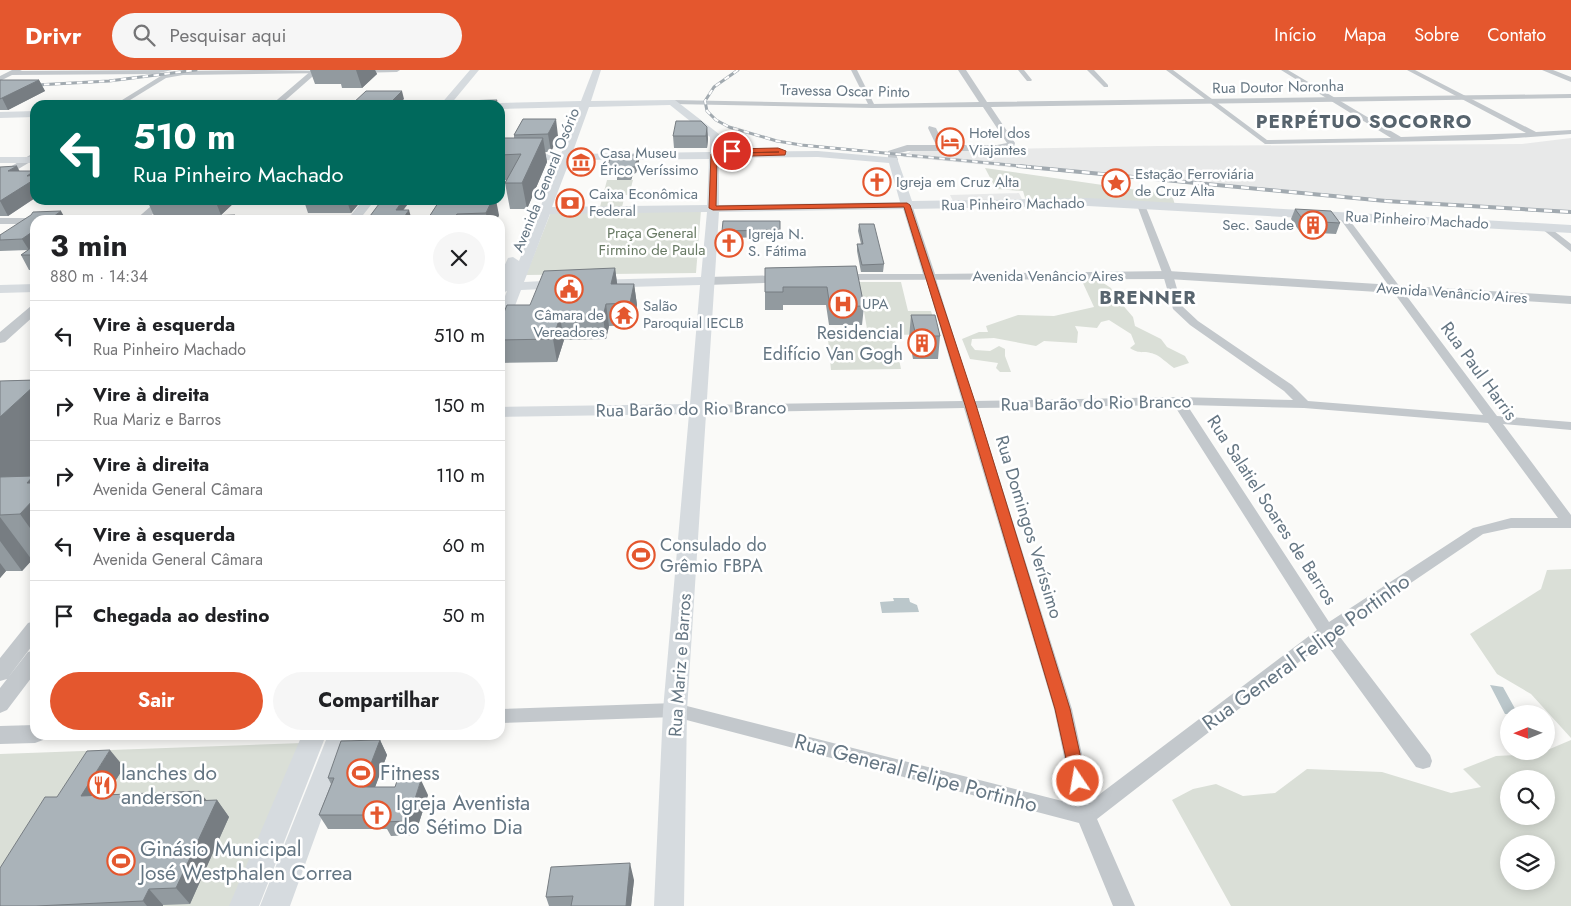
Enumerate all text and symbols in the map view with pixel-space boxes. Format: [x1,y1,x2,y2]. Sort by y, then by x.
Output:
search box [112,13,462,58]
text: Drivr [25,18,82,53]
icon: search [130,21,158,49]
text: Pesquisar aqui [170,22,287,49]
text: Início [1274,22,1316,48]
text: Mapa [1344,22,1386,48]
text: Sobre [1414,22,1459,48]
text: Contato [1487,22,1546,48]
street label: Rua Doutor Noronha [1212,75,1344,99]
street label: Travessa Oscar Pinto [780,79,910,103]
street label: Avenida General Osório [507,105,585,255]
district label: PERPÉTUO SOCORRO [1256,108,1472,135]
text: 510 m [133,112,236,162]
icon: left [50,120,115,185]
place label: Hotel dos Viajantes [969,122,1030,161]
hotel icon: Hotel dos Viajantes [935,127,965,157]
pin [711,130,753,172]
icon: arrive [718,137,746,165]
place label: Casa Museu Érico Veríssimo [600,142,699,181]
museum icon: Casa Museu Érico Veríssimo [566,147,596,177]
text: Rua Pinheiro Machado [133,158,343,190]
place label: Estação Ferroviária de Cruz Alta [1135,163,1254,202]
church icon: Igreja em Cruz Alta [862,167,892,197]
place icon: Estação Ferroviária de Cruz Alta [1101,168,1131,198]
place label: Igreja em Cruz Alta [896,171,1019,193]
place label: Caixa Econômica Federal [589,183,698,222]
bank icon: Caixa Econômica Federal [555,188,585,218]
street label: Rua Pinheiro Machado [941,192,1085,216]
street label: Rua Pinheiro Machado [1345,205,1489,235]
building icon: Sec. Saude [1298,210,1328,240]
place label: Sec. Saude [1222,214,1294,236]
park label: Praça General Firmino de Paula [598,222,706,261]
place label: Igreja N. S. Fátima [748,223,806,262]
text: 3 min [50,224,128,267]
church icon: Igreja N. S. Fátima [714,228,744,258]
button: close [433,232,485,284]
text: 880 m · 14:34 [50,265,148,288]
street label: Avenida Venâncio Aires [973,265,1124,287]
public building icon: Câmara de Vereadores [554,274,584,304]
street label: Avenida Venâncio Aires [1376,277,1528,309]
district label: BRENNER [1099,284,1197,311]
hospital icon: UPA [828,289,858,319]
place label: UPA [862,293,889,315]
place label: Salão Paroquial IECLB [643,295,744,334]
temple icon: Salão Paroquial IECLB [609,300,639,330]
place label: Câmara de Vereadores [533,304,605,343]
text: Vire à esquerda [93,311,235,338]
street label: Rua Paul Harris [1434,316,1524,426]
place label: Residencial Edifício Van Gogh [763,320,903,367]
icon: left [50,322,78,350]
text: 510 m [434,322,485,349]
building icon: Residencial Edifício Van Gogh [907,328,937,358]
text: Rua Pinheiro Machado [93,338,246,361]
text: Vire à direita [93,381,209,408]
street label: Rua Barão do Rio Branco [1000,388,1192,418]
icon: right [50,392,78,420]
text: 150 m [434,392,485,419]
street label: Rua Barão do Rio Branco [595,394,787,424]
text: Rua Mariz e Barros [93,408,221,431]
street label: Rua Salatiel Soares de Barros [1201,410,1343,610]
street label: Rua Domingos Veríssimo [989,432,1069,622]
text: Vire à direita [93,451,209,478]
icon: right [50,462,78,490]
text: 110 m [436,462,485,489]
text: Avenida General Câmara [93,478,263,501]
text: Vire à esquerda [93,521,235,548]
icon: left [50,532,78,560]
text: 60 m [442,532,485,559]
place label: Consulado do Grêmio FBPA [660,532,767,579]
sports icon: Consulado do Grêmio FBPA [626,540,656,570]
text: Avenida General Câmara [93,548,263,571]
street label: Rua General Felipe Portinho [1196,566,1416,738]
street label: Rua Mariz e Barros [662,592,698,738]
icon: arrive [50,602,78,630]
text: Chegada ao destino [93,602,269,629]
text: 50 m [442,602,485,629]
button: Sair [50,672,263,730]
button: Compartilhar [273,672,485,730]
north arrow [1500,705,1555,760]
map controls [1500,705,1555,890]
street label: Rua General Felipe Portinho [791,726,1041,820]
position arrow [1051,754,1103,806]
place label: lanches do anderson [121,758,217,812]
sports icon: Fitness [346,758,376,788]
place label: Fitness [380,758,440,788]
restaurant icon: lanches do anderson [87,770,117,800]
button: search [1500,770,1555,825]
place label: Igreja Aventista do Sétimo Dia [396,788,530,842]
church icon: Igreja Aventista do Sétimo Dia [362,800,392,830]
place label: Ginásio Municipal José Westphalen Correa [137,834,352,888]
button: layers [1500,835,1555,890]
sports icon: Ginásio Municipal José Westphalen Correa [106,846,136,876]

